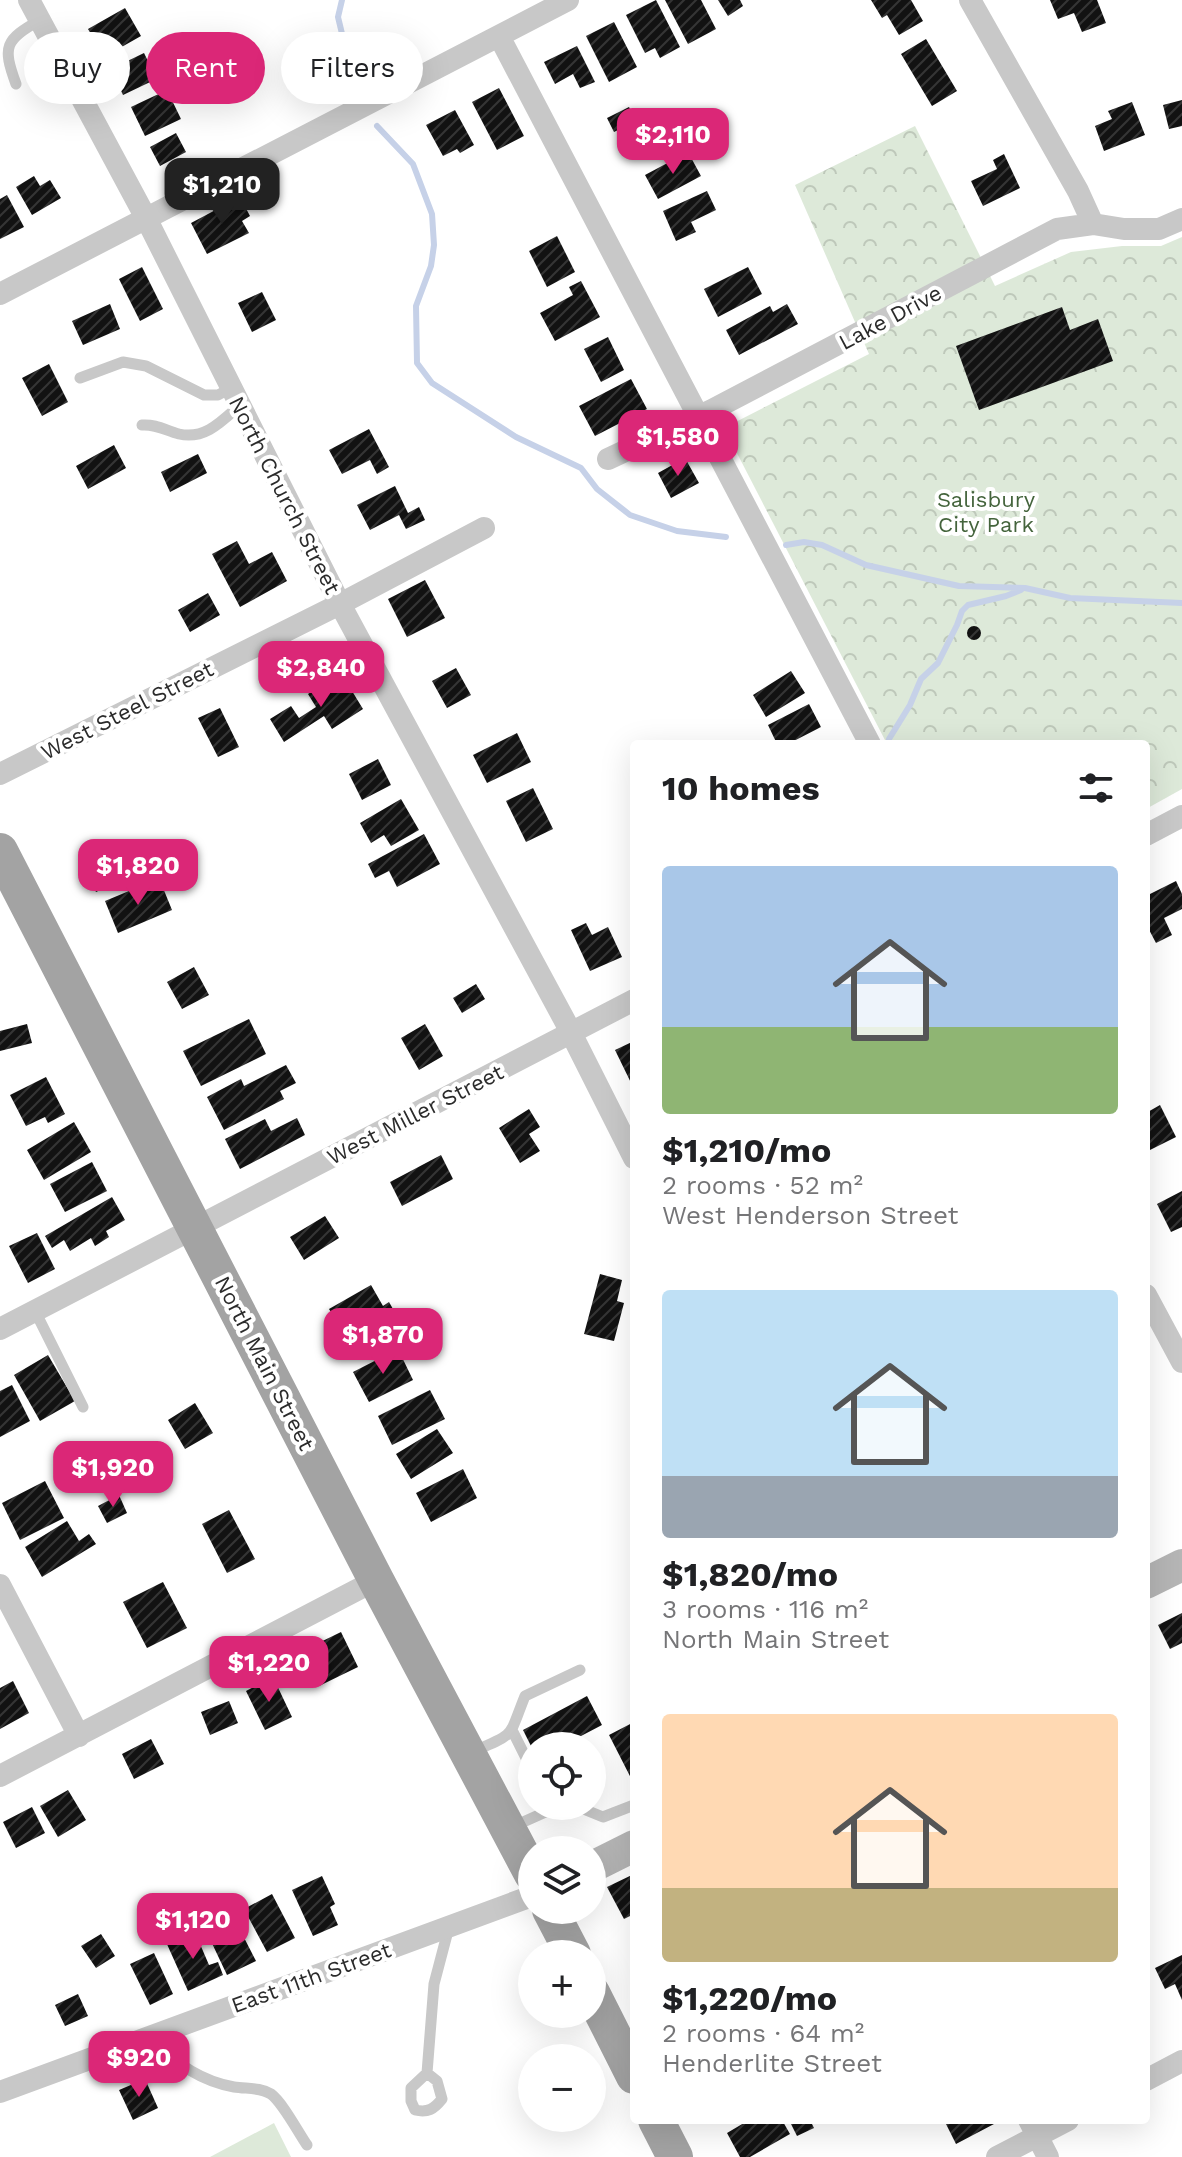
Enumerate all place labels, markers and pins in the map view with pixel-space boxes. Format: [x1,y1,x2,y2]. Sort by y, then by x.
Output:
pin: $2,110 [608,108,738,176]
pin: $1,210 [157,158,287,226]
pin: $1,580 [613,410,743,478]
pin: $2,840 [256,641,386,709]
pin: $1,820 [73,839,203,907]
pin: $1,870 [318,1308,448,1376]
pin: $1,920 [48,1441,178,1509]
pin: $1,220 [204,1636,334,1704]
pin: $1,120 [128,1893,258,1961]
pin: $920 [92,2031,186,2099]

